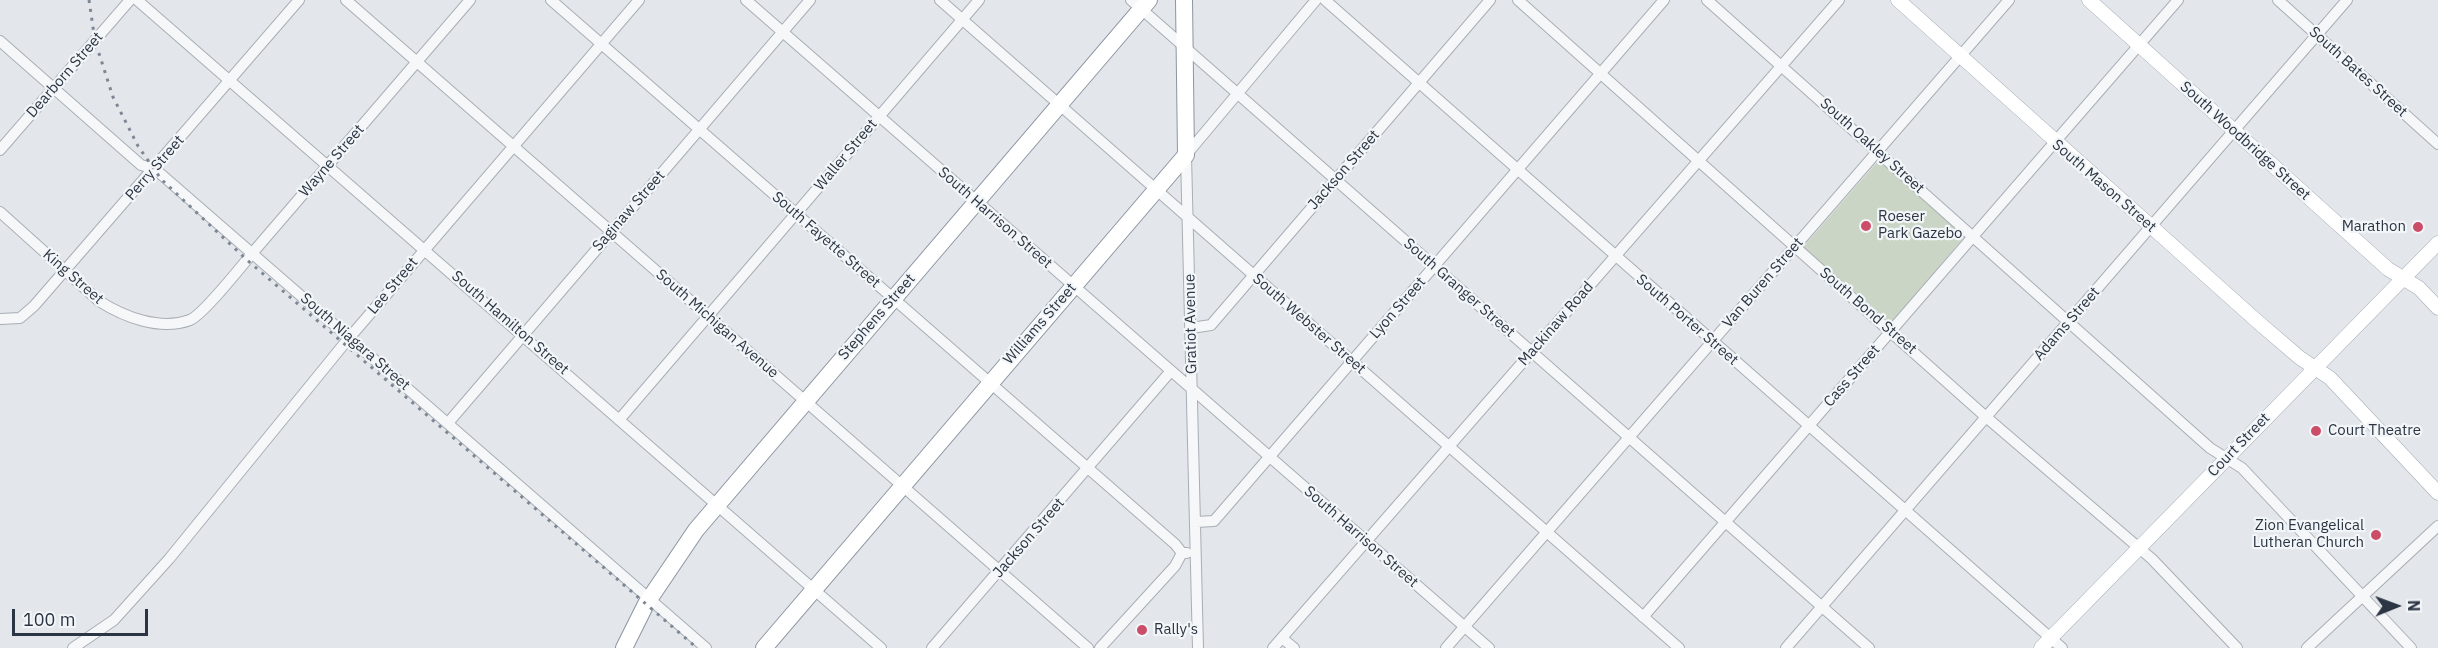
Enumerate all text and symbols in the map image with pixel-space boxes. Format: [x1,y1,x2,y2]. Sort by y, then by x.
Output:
street label: South Bates Street [2305,23,2411,121]
street label: Dearborn Street [23,28,107,122]
street label: South Woodbridge Street [2176,78,2314,204]
street label: South Oakley Street [1816,95,1928,197]
street label: Waller Street [811,116,881,194]
street label: Wayne Street [296,121,368,201]
street label: Jackson Street [1304,126,1384,214]
street label: Perry Street [122,132,188,204]
street label: South Mason Street [2048,136,2160,236]
street label: South Harrison Street [934,164,1056,272]
street label: Saginaw Street [589,167,669,255]
street label: South Fayette Street [768,188,884,292]
place label: Roeser Park Gazebo [1878,208,1962,243]
place label: Marathon [2342,218,2406,236]
marker: Roeser Park Gazebo [1859,219,1873,233]
marker: Marathon [2411,220,2425,234]
street label: Van Buren Street [1719,234,1807,332]
street label: South Granger Street [1400,235,1518,341]
street label: King Street [39,246,107,308]
street label: Lee Street [364,254,422,318]
street label: South Bond Street [1816,264,1920,358]
street label: South Michigan Avenue [652,266,782,382]
street label: South Hamilton Street [448,267,572,379]
street label: Stephens Street [835,270,919,364]
street label: South Webster Street [1249,270,1369,378]
street label: South Porter Street [1632,271,1742,369]
street label: Lyon Street [1366,273,1430,343]
street label: Gratiot Avenue [1181,274,1201,374]
street label: Mackinaw Road [1515,278,1597,370]
street label: Williams Street [1000,280,1080,368]
street label: Adams Street [2030,284,2104,364]
street label: South Niagara Street [297,289,413,395]
street label: Cass Street [1820,341,1884,411]
street label: Court Street [2204,409,2274,481]
place label: Court Theatre [2328,422,2421,440]
marker: Court Theatre [2309,424,2323,438]
street label: South Harrison Street [1300,483,1422,591]
street label: Jackson Street [989,494,1069,582]
place label: Zion Evangelical Lutheran Church [2253,517,2364,552]
marker: Zion Evangelical Lutheran Church [2369,528,2383,542]
north arrow [2366,576,2426,636]
scale bar [15,597,152,635]
text: N [2404,600,2424,612]
text: 100 m [23,608,75,631]
place label: Rally's [1154,621,1198,639]
marker: Rally's [1135,623,1149,637]

